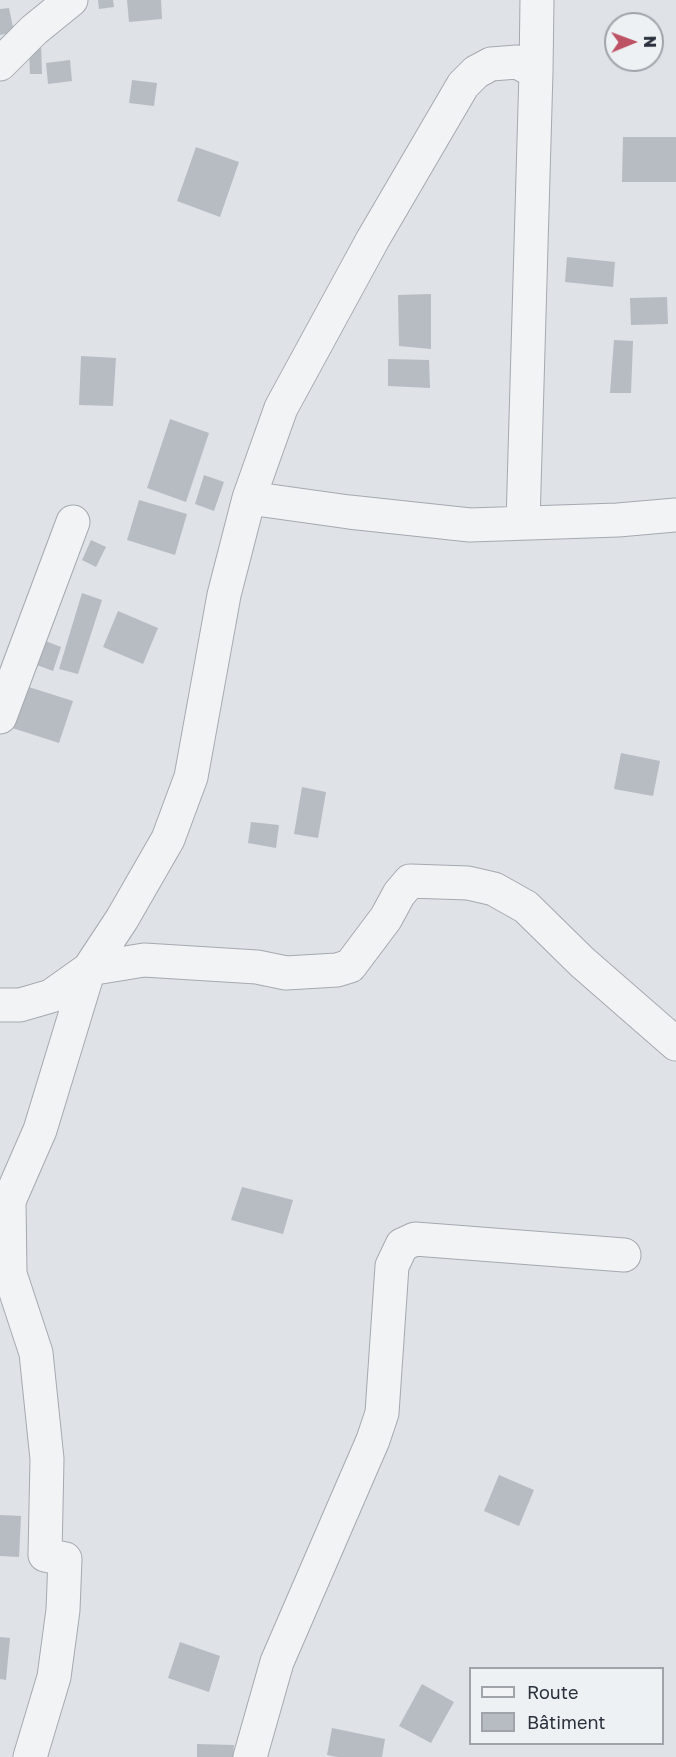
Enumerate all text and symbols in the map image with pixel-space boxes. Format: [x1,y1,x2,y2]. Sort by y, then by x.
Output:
north arrow [604,12,664,72]
text: N [640,35,660,48]
legend [469,1667,664,1745]
text: Route [527,1681,578,1703]
text: Bâtiment [527,1711,606,1733]

